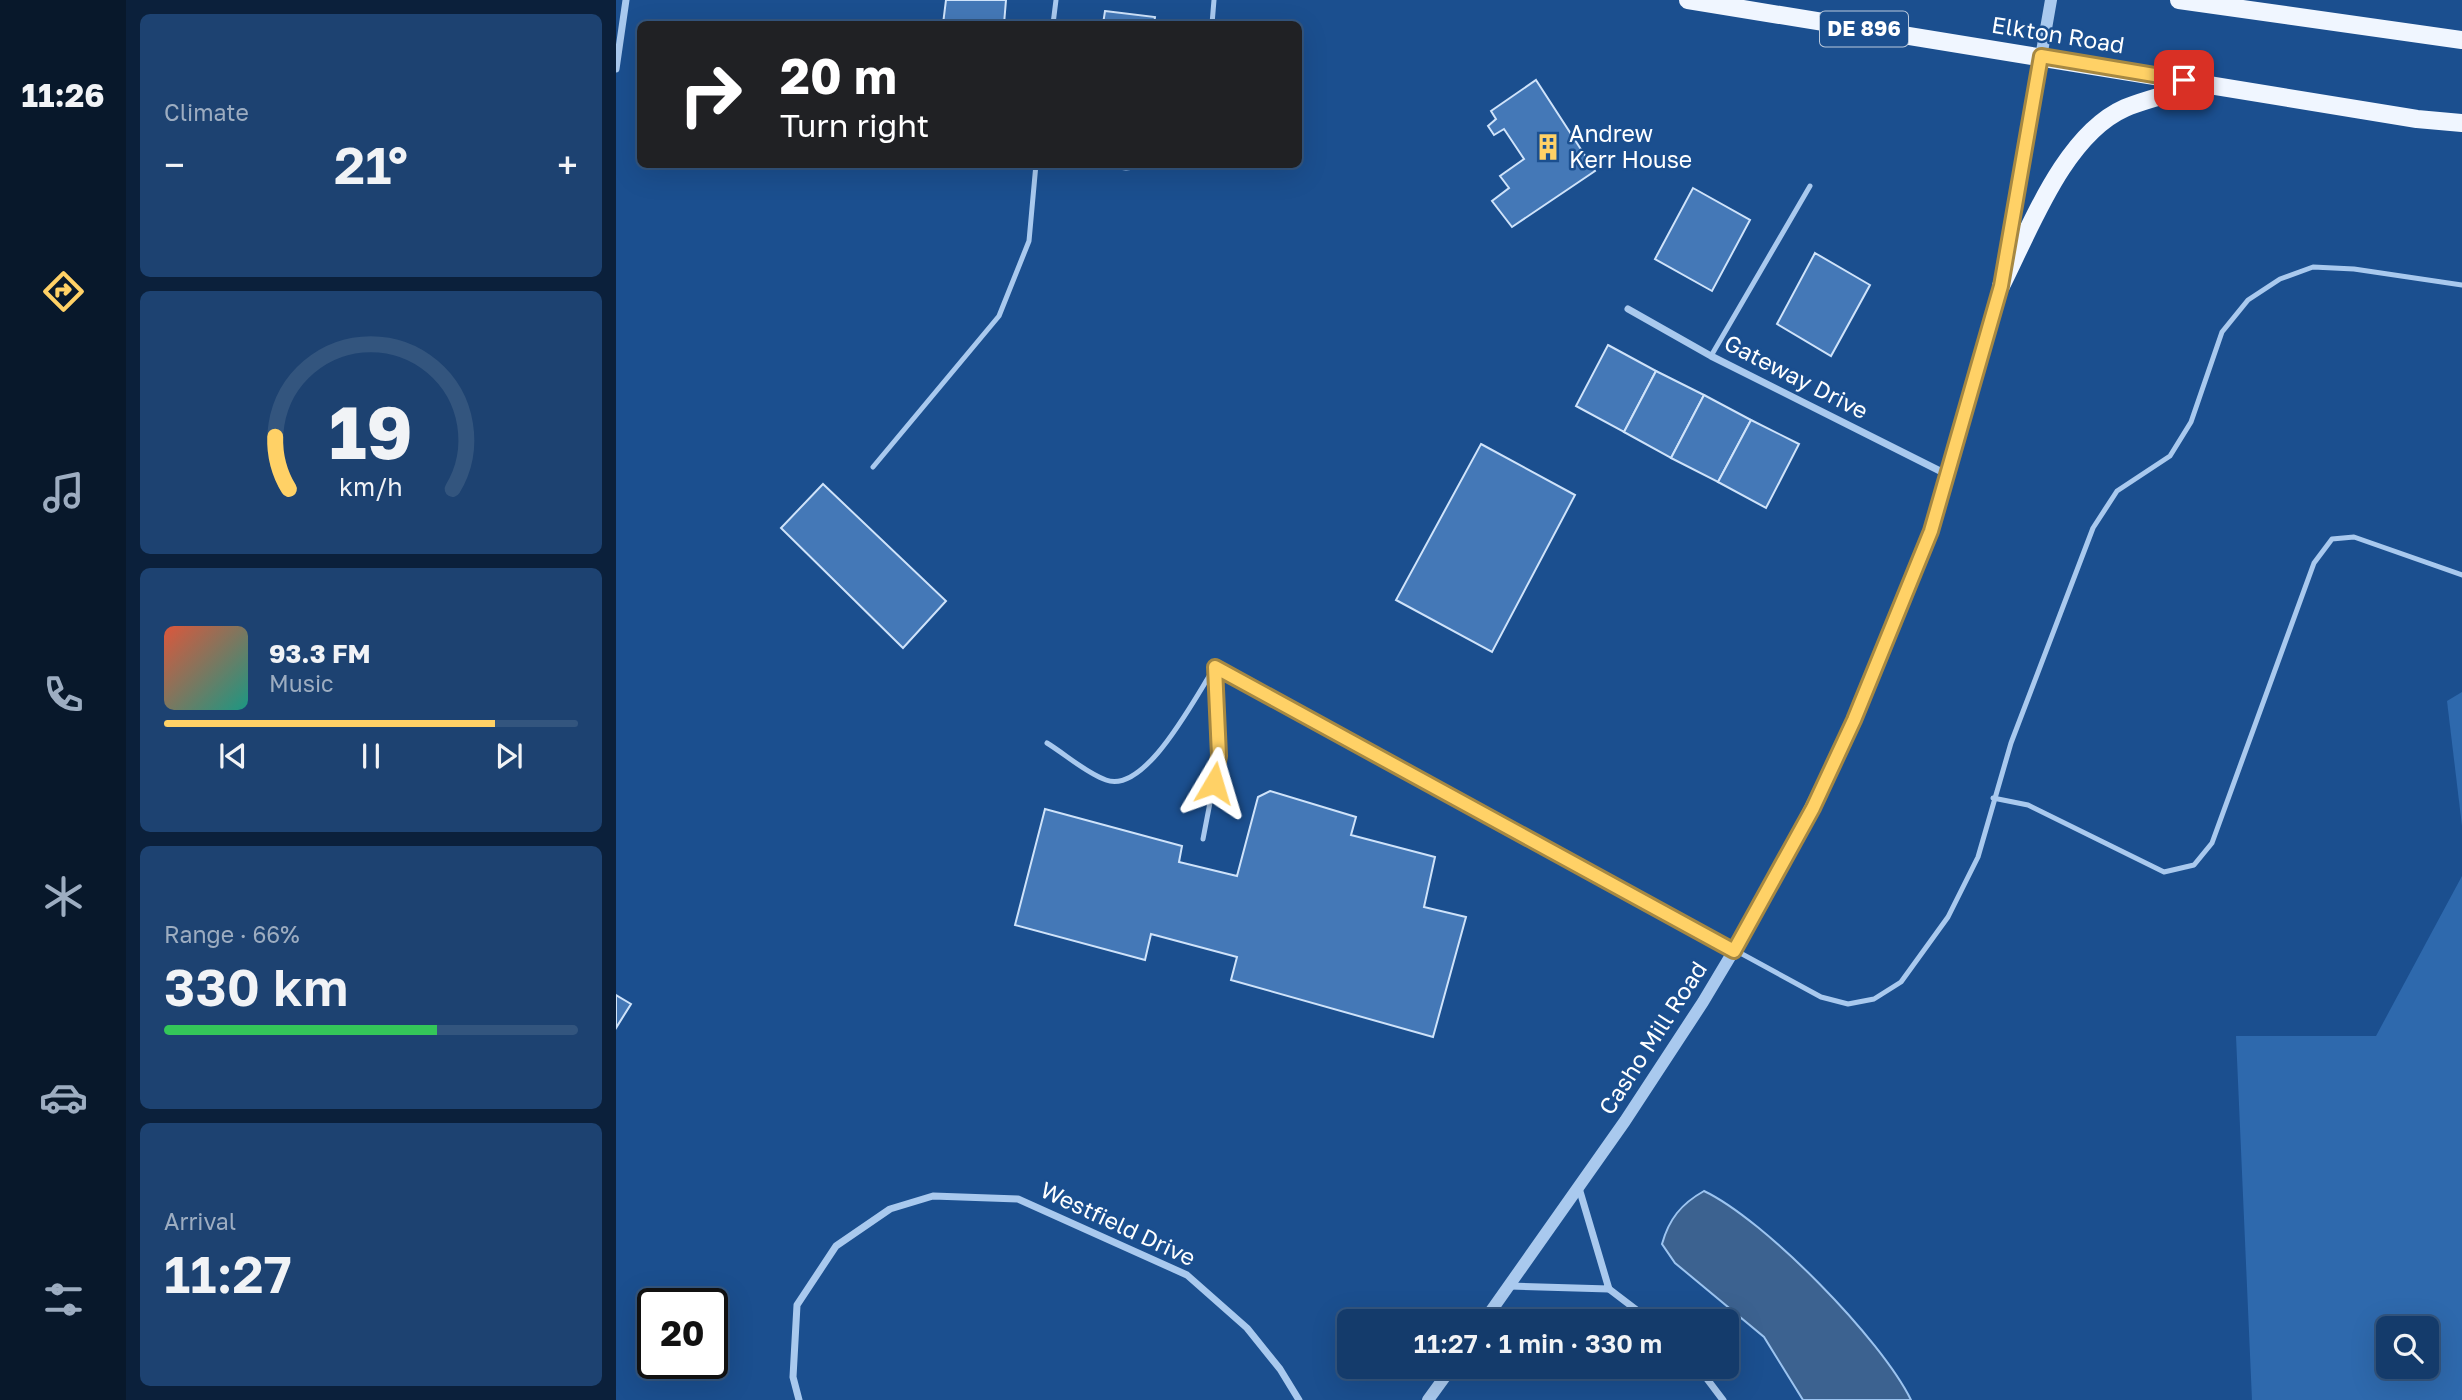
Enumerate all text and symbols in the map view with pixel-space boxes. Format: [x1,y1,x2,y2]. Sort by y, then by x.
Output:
street label: Elkton Road [1990,10,2127,58]
road number: DE 896 [1820,12,1908,46]
text: 20 m [780,46,897,105]
icon: right [665,49,756,140]
pin [2154,50,2214,110]
icon: arrive [2165,61,2203,99]
text: 11:26 [21,76,105,114]
text: Climate [164,98,249,126]
text: Turn right [780,106,929,144]
place label: Andrew Kerr House [1569,119,1692,173]
building icon: Andrew Kerr House [1533,132,1563,162]
text: 21° [334,133,408,195]
text: − [164,142,185,187]
text: + [557,142,578,187]
icon: directions [39,267,88,316]
street label: Gateway Drive [1720,328,1873,424]
text: 19 [329,388,413,475]
icon: music [39,468,88,517]
text: km/h [339,471,403,502]
text: 93.3 FM [269,638,371,669]
text: Music [269,669,334,697]
icon: phone [39,670,88,719]
icon: previous [214,737,252,775]
icon: pause [352,737,390,775]
icon: next [490,737,528,775]
position arrow [1177,746,1251,820]
icon: climate [39,872,88,921]
text: Range · 66% [164,920,300,948]
text: 330 km [164,955,348,1017]
street label: Casho Mill Road [1592,955,1712,1119]
icon: car [39,1073,88,1122]
street label: Westfield Drive [1036,1175,1200,1271]
text: Arrival [164,1207,236,1235]
text: 11:27 [164,1242,292,1304]
icon: filters [39,1275,88,1324]
speed limit sign: 20 [637,1288,728,1379]
map controls [2376,1316,2439,1379]
button: search [2376,1316,2439,1379]
text: 11:27 · 1 min · 330 m [1414,1328,1662,1359]

